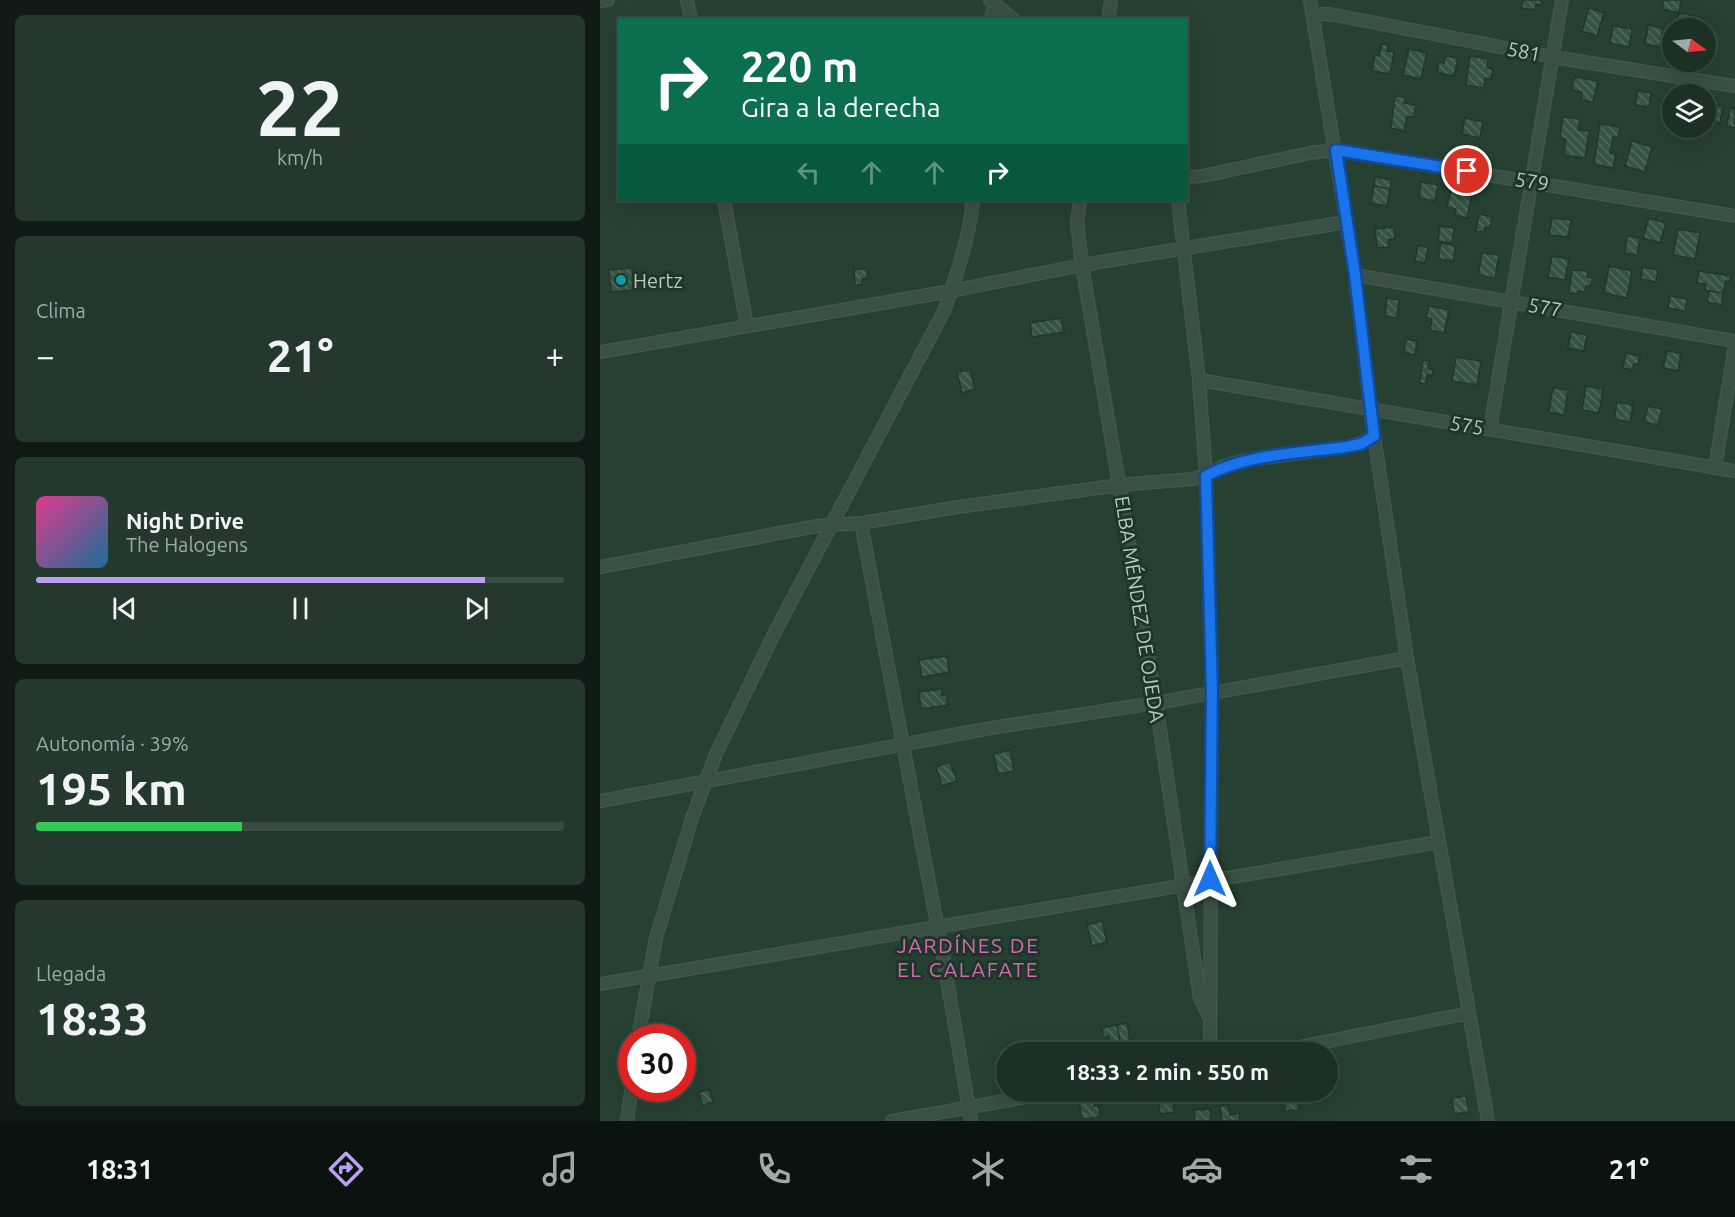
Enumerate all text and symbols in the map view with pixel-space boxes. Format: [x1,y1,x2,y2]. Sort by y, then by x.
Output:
north arrow [1662,18,1716,72]
map controls [1662,18,1716,138]
street label: 581 [1505,36,1543,66]
icon: right [642,42,720,120]
text: 220 m [741,43,858,90]
text: 22 [256,63,344,151]
button: layers [1662,84,1716,138]
text: Gira a la derecha [741,92,941,122]
pin [1441,145,1492,196]
text: km/h [277,146,323,169]
icon: arrive [1450,154,1483,187]
icon: left [792,156,825,189]
icon: ahead [855,156,888,189]
icon: ahead [918,156,951,189]
icon: right [981,156,1014,189]
street label: 579 [1513,167,1551,195]
place label: Hertz [633,269,683,292]
marker: Hertz [614,273,628,287]
street label: 577 [1526,293,1564,321]
text: Clima [36,299,86,322]
text: 21° [267,330,333,381]
text: − [36,337,55,374]
text: + [545,337,564,374]
street label: 575 [1448,411,1486,439]
street label: ELBA MÉNDEZ DE OJEDA [1111,494,1169,724]
text: Night Drive [126,508,244,533]
text: The Halogens [126,533,248,556]
icon: previous [108,592,141,625]
icon: pause [284,592,317,625]
icon: next [460,592,493,625]
text: Autonomía · 39% [36,732,189,755]
text: 195 km [36,763,187,814]
position arrow [1178,847,1242,911]
district label: JARDÍNES DE EL CALAFATE [897,933,1039,981]
text: Llegada [36,962,106,985]
text: 18:33 [36,993,149,1044]
speed limit sign: 30 [618,1024,696,1102]
text: 18:33 · 2 min · 550 m [1065,1059,1269,1084]
icon: directions [325,1148,367,1190]
icon: music [539,1148,581,1190]
icon: phone [753,1148,795,1190]
icon: climate [967,1148,1009,1190]
icon: car [1181,1148,1223,1190]
icon: filters [1395,1148,1437,1190]
text: 18:31 [86,1154,154,1184]
text: 21° [1609,1154,1649,1184]

